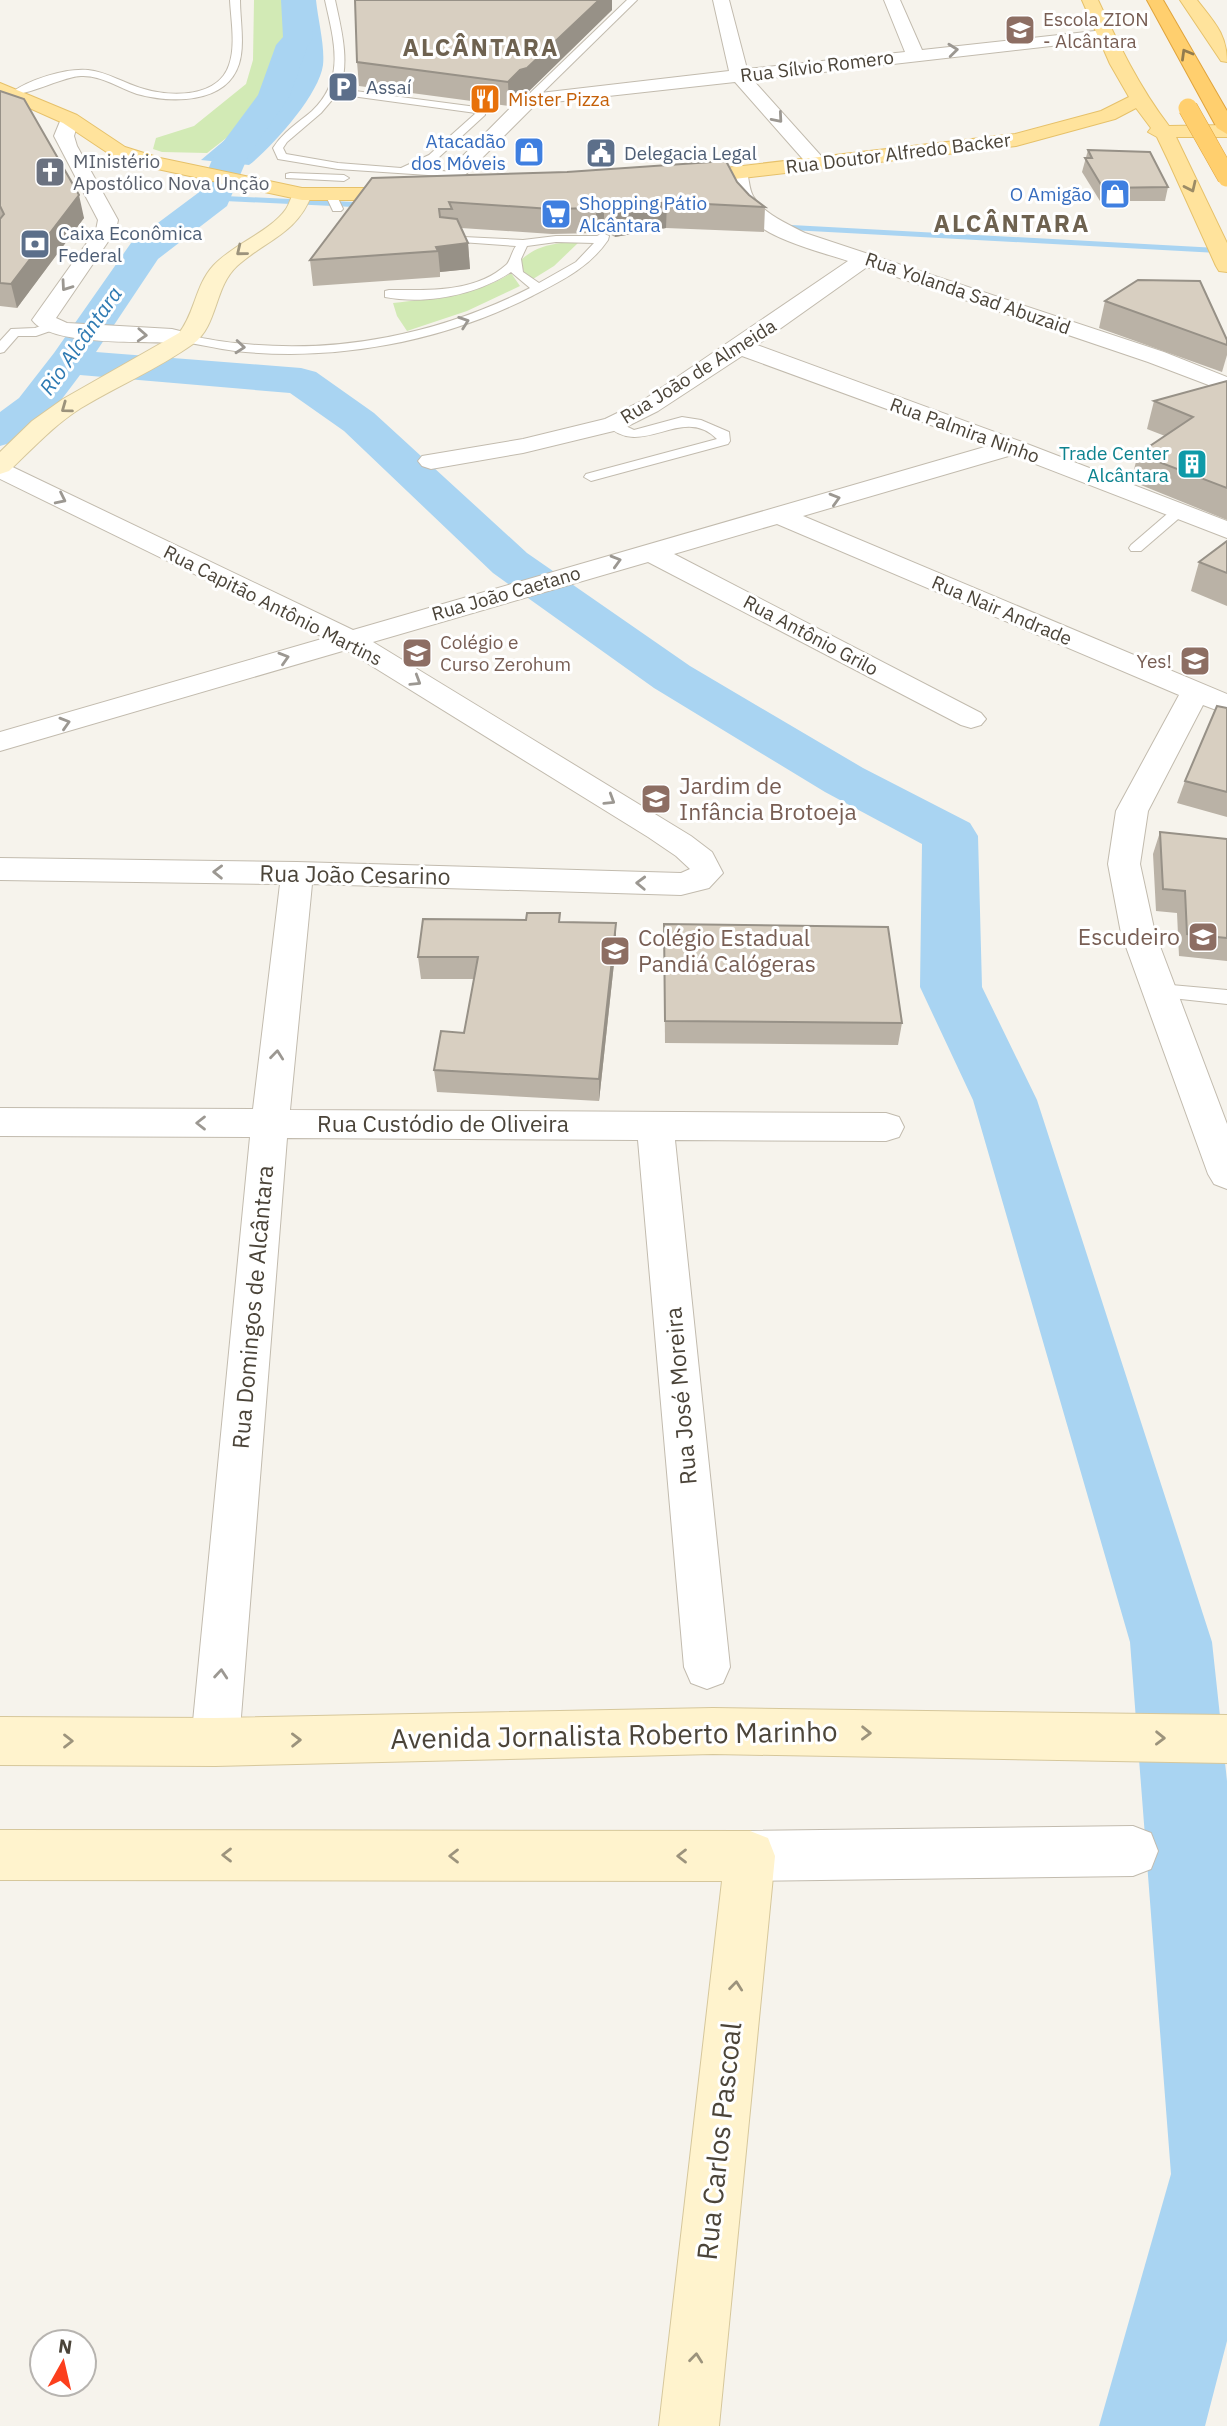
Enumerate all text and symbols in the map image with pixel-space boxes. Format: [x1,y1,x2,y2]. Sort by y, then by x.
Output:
place label: Escola ZION - Alcântara [1043,7,1149,53]
school or university icon: Escola ZION - Alcântara [1003,13,1037,47]
district label: ALCÂNTARA [403,31,559,63]
one-way arrow [947,43,959,58]
street label: Rua Sílvio Romero [739,45,895,87]
one-way arrow [1181,49,1194,61]
parking icon: Assaí [326,70,360,104]
place label: Assaí [366,75,412,99]
restaurant icon: Mister Pizza [468,82,502,116]
place label: Mister Pizza [508,87,610,111]
one-way arrow [770,110,782,123]
street label: Rua Doutor Alfredo Backer [784,127,1012,179]
place label: Atacadão dos Móveis [411,129,506,175]
shop icon: Atacadão dos Móveis [512,135,546,169]
public building icon: Delegacia Legal [584,136,618,170]
place label: Delegacia Legal [624,141,757,165]
place label: MInistério Apostólico Nova Unção [73,149,269,195]
church icon: MInistério Apostólico Nova Unção [33,155,67,189]
shop icon: O Amigão [1098,177,1132,211]
one-way arrow [1183,180,1197,192]
place label: O Amigão [1010,182,1092,206]
place label: Shopping Pátio Alcântara [579,191,707,237]
supermarket icon: Shopping Pátio Alcântara [539,197,573,231]
district label: ALCÂNTARA [934,207,1090,239]
place label: Caixa Econômica Federal [58,221,202,267]
bank icon: Caixa Econômica Federal [18,227,52,261]
one-way arrow [237,243,250,255]
street label: Rua Yolanda Sad Abuzaid [862,247,1074,339]
one-way arrow [62,278,75,291]
water label: Rio Alcântara [32,281,128,400]
street label: Rua João de Almeida [616,313,780,429]
one-way arrow [457,316,469,330]
one-way arrow [137,327,148,342]
one-way arrow [234,339,246,354]
street label: Rua Palmira Ninho [887,392,1043,468]
one-way arrow [61,400,74,412]
place label: Trade Center Alcântara [1059,441,1169,487]
building icon: Trade Center Alcântara [1175,447,1209,481]
one-way arrow [54,491,66,505]
one-way arrow [829,492,841,507]
street label: Rua Capitão Antônio Martins [160,539,386,671]
one-way arrow [610,555,622,570]
street label: Rua João Caetano [429,560,583,626]
street label: Rua Nair Andrade [928,570,1076,650]
street label: Rua Antônio Grilo [739,589,883,681]
place label: Colégio e Curso Zerohum [440,630,571,676]
school or university icon: Colégio e Curso Zerohum [400,636,434,670]
school or university icon: Yes! [1178,644,1212,678]
place label: Yes! [1137,649,1172,673]
one-way arrow [277,651,289,666]
one-way arrow [409,672,422,685]
one-way arrow [59,716,71,731]
place label: Jardim de Infância Brotoeja [679,770,857,826]
school or university icon: Jardim de Infância Brotoeja [639,782,673,816]
one-way arrow [603,792,616,805]
street label: Rua João Cesarino [259,857,451,891]
one-way arrow [212,864,223,879]
one-way arrow [636,875,647,890]
school or university icon: Escudeiro [1186,920,1220,954]
place label: Escudeiro [1078,921,1180,951]
place label: Colégio Estadual Pandiá Calógeras [638,922,816,978]
school or university icon: Colégio Estadual Pandiá Calógeras [598,934,632,968]
one-way arrow [269,1050,284,1061]
street label: Rua Custódio de Oliveira [317,1108,569,1138]
one-way arrow [196,1115,206,1131]
street label: Rua Domingos de Alcântara [225,1164,279,1450]
street label: Rua José Moreira [657,1306,703,1486]
one-way arrow [213,1668,228,1679]
street label: Avenida Jornalista Roberto Marinho [390,1712,838,1757]
one-way arrow [861,1725,872,1741]
one-way arrow [1155,1730,1166,1745]
one-way arrow [291,1732,301,1748]
one-way arrow [63,1733,74,1749]
one-way arrow [221,1847,231,1863]
one-way arrow [448,1848,459,1864]
one-way arrow [676,1848,686,1864]
one-way arrow [728,1980,743,1991]
street label: Rua Carlos Pascoal [688,2020,749,2262]
north arrow [28,2328,98,2398]
text: N [57,2333,74,2359]
one-way arrow [689,2352,704,2364]

